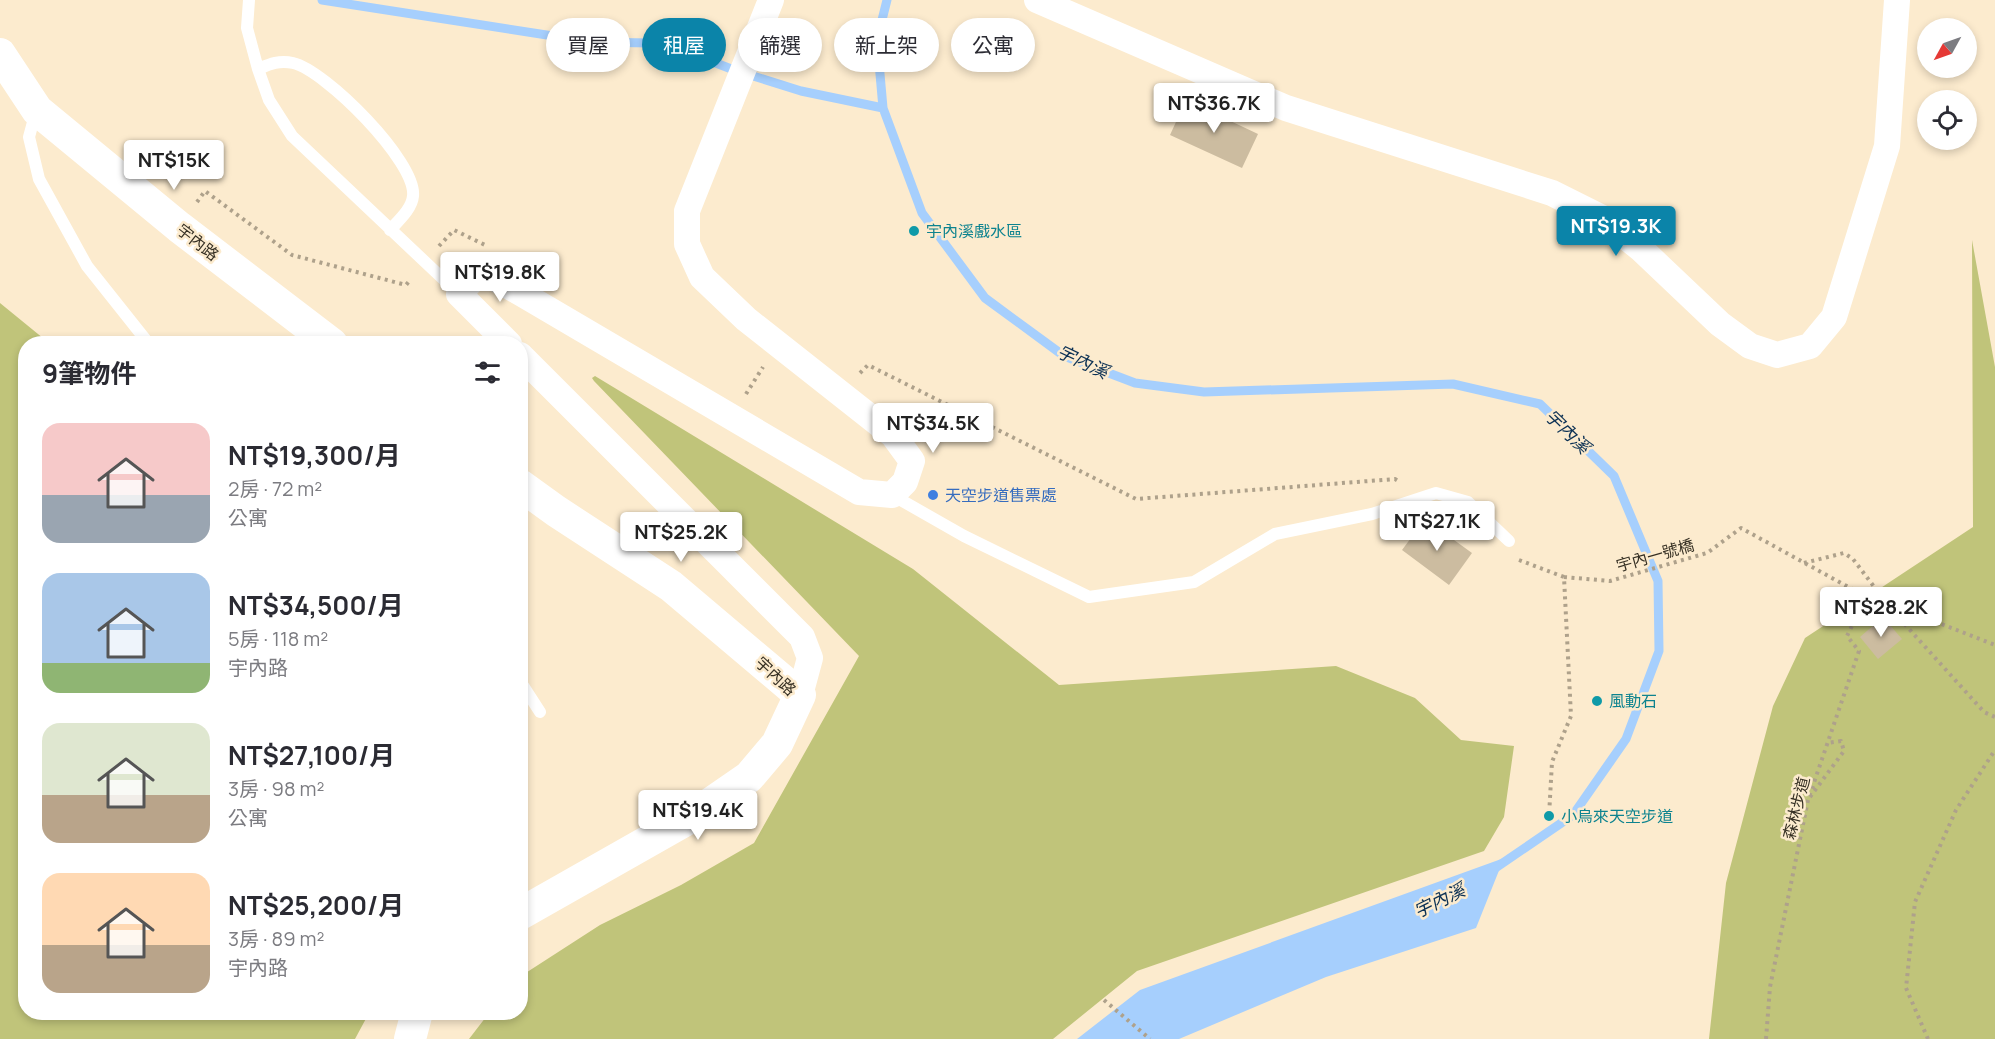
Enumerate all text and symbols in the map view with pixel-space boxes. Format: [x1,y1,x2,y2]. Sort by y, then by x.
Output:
chip: 買屋 [546,18,630,72]
chip: 租屋 [642,18,726,72]
chip: 篩選 [738,18,822,72]
chip: 新上架 [834,18,939,72]
chip: 公寓 [951,18,1035,72]
north arrow [1917,18,1977,78]
map controls [1917,18,1977,150]
pin: NT$36.7K [1152,83,1276,134]
text: NT$36.7K [1168,89,1260,116]
button: locate [1917,90,1977,150]
pin: NT$15K [125,140,223,191]
text: NT$15K [138,146,210,173]
pin: NT$19.3K [1554,206,1678,257]
text: NT$19.3K [1571,212,1661,239]
street label: 宇內路 [172,219,224,265]
place label: 宇內溪戲水區 [926,220,1022,242]
marker: 宇內溪戲水區 [907,224,921,238]
pin: NT$19.8K [438,252,562,303]
text: NT$19.8K [454,258,546,285]
water label: 宇內溪 [1053,339,1115,385]
text: 9筆物件 [42,355,136,391]
icon: filters [471,356,504,389]
pin: NT$34.5K [871,403,995,454]
water label: 宇內溪 [1540,404,1598,460]
text: NT$34.5K [886,409,980,436]
text: NT$19,300/月 [228,437,401,473]
icon: home [90,447,162,519]
text: 2房 · 72 m² [228,475,322,502]
place label: 天空步道售票處 [945,484,1057,506]
marker: 天空步道售票處 [926,488,940,502]
pin: NT$27.1K [1375,501,1499,552]
text: 公寓 [228,504,268,531]
text: NT$27.1K [1394,507,1480,534]
pin: NT$25.2K [619,512,743,563]
text: NT$25.2K [634,518,728,545]
street label: 宇內一號橋 [1614,533,1696,577]
text: NT$34,500/月 [228,587,404,623]
pin: NT$28.2K [1819,587,1943,638]
text: NT$28.2K [1834,593,1928,620]
icon: home [90,597,162,669]
text: 5房 · 118 m² [228,625,328,652]
street label: 宇內路 [751,652,801,700]
text: 宇內路 [228,654,288,681]
place label: 風動石 [1609,690,1657,712]
marker: 風動石 [1590,694,1604,708]
text: NT$27,100/月 [228,737,395,773]
icon: home [90,747,162,819]
street label: 森林步道 [1778,774,1814,842]
text: 3房 · 98 m² [228,775,325,802]
pin: NT$19.4K [636,790,760,841]
text: NT$19.4K [652,796,744,823]
text: 公寓 [228,804,268,831]
place label: 小烏來天空步道 [1561,805,1673,827]
marker: 小烏來天空步道 [1542,809,1556,823]
water label: 宇內溪 [1409,876,1471,923]
text: NT$25,200/月 [228,887,404,923]
icon: home [90,897,162,969]
text: 3房 · 89 m² [228,925,325,952]
text: 宇內路 [228,954,288,981]

